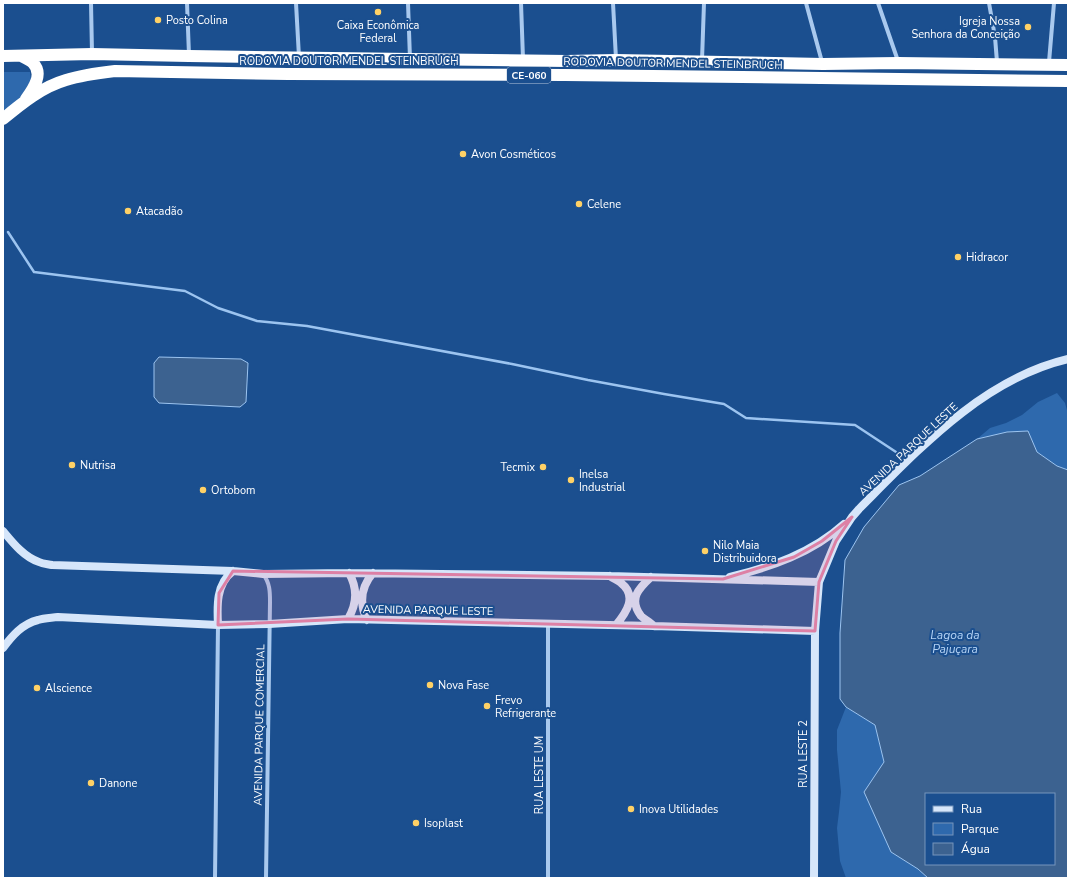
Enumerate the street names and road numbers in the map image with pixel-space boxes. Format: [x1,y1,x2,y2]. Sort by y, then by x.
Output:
street label: RODOVIA DOUTOR MENDEL STEINBRUCH [239,54,459,69]
street label: RODOVIA DOUTOR MENDEL STEINBRUCH [563,54,783,73]
road number: CE-060 [507,67,551,83]
street label: AVENIDA PARQUE LESTE [856,399,961,499]
street label: AVENIDA PARQUE LESTE [363,602,493,619]
street label: AVENIDA PARQUE COMERCIAL [251,644,268,806]
street label: RUA LESTE 2 [796,720,811,788]
street label: RUA LESTE UM [532,736,547,814]

